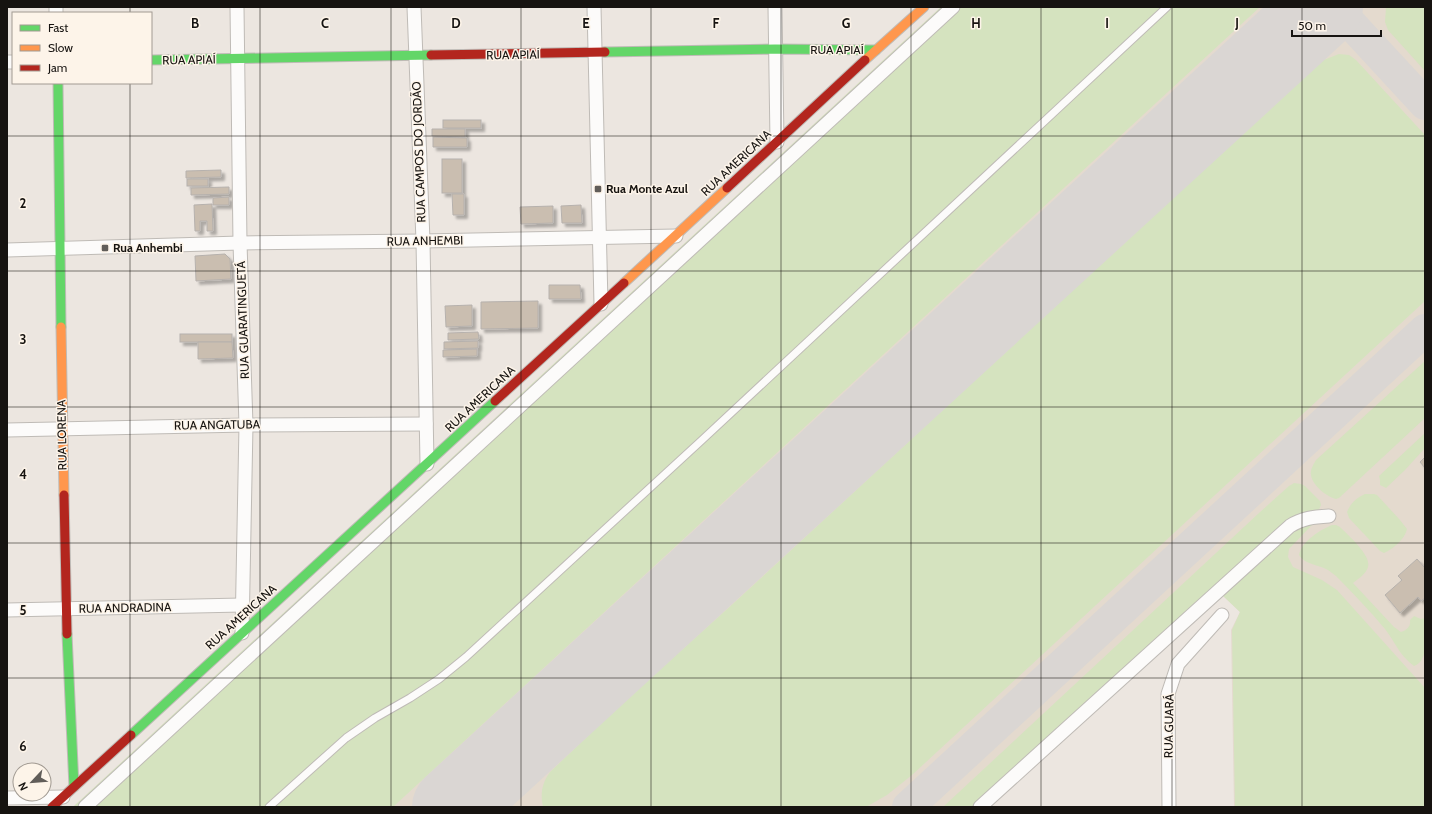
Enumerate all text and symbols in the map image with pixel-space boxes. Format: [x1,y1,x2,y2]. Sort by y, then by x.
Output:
legend [12,12,152,84]
scale bar [1292,12,1381,38]
text: B [191,15,199,31]
text: C [321,15,329,31]
text: D [451,15,461,31]
text: E [582,15,590,31]
text: F [713,15,720,31]
text: G [842,15,851,31]
text: H [971,15,981,31]
text: I [1105,15,1109,31]
text: J [1234,15,1239,31]
text: 50 m [1298,18,1326,33]
text: Fast [48,20,68,35]
text: Slow [48,40,73,55]
street label: RUA APIAÍ [810,42,864,57]
street label: RUA APIAÍ [486,47,540,62]
street label: RUA APIAÍ [162,52,216,67]
text: Jam [47,60,67,75]
street label: RUA CAMPOS DO JORDÃO [409,81,428,223]
street label: RUA AMERICANA [697,126,774,199]
place label: Rua Monte Azul [606,181,688,196]
marker: Rua Monte Azul [593,184,603,194]
text: 2 [20,195,27,211]
street label: RUA ANHEMBI [387,232,463,249]
place label: Rua Anhembi [113,240,183,255]
marker: Rua Anhembi [100,243,110,253]
street label: RUA GUARATINGUETÁ [233,260,252,379]
text: 3 [19,331,27,347]
street label: RUA AMERICANA [441,362,518,435]
street label: RUA LORENA [53,399,70,470]
street label: RUA ANGATUBA [174,416,261,433]
text: 4 [19,466,27,482]
street label: RUA AMERICANA [202,580,280,652]
street label: RUA ANDRADINA [79,599,172,616]
text: 5 [20,602,27,618]
street label: RUA GUARÁ [1160,693,1177,758]
text: 6 [19,738,27,754]
north arrow [12,762,52,802]
text: N [15,780,31,793]

